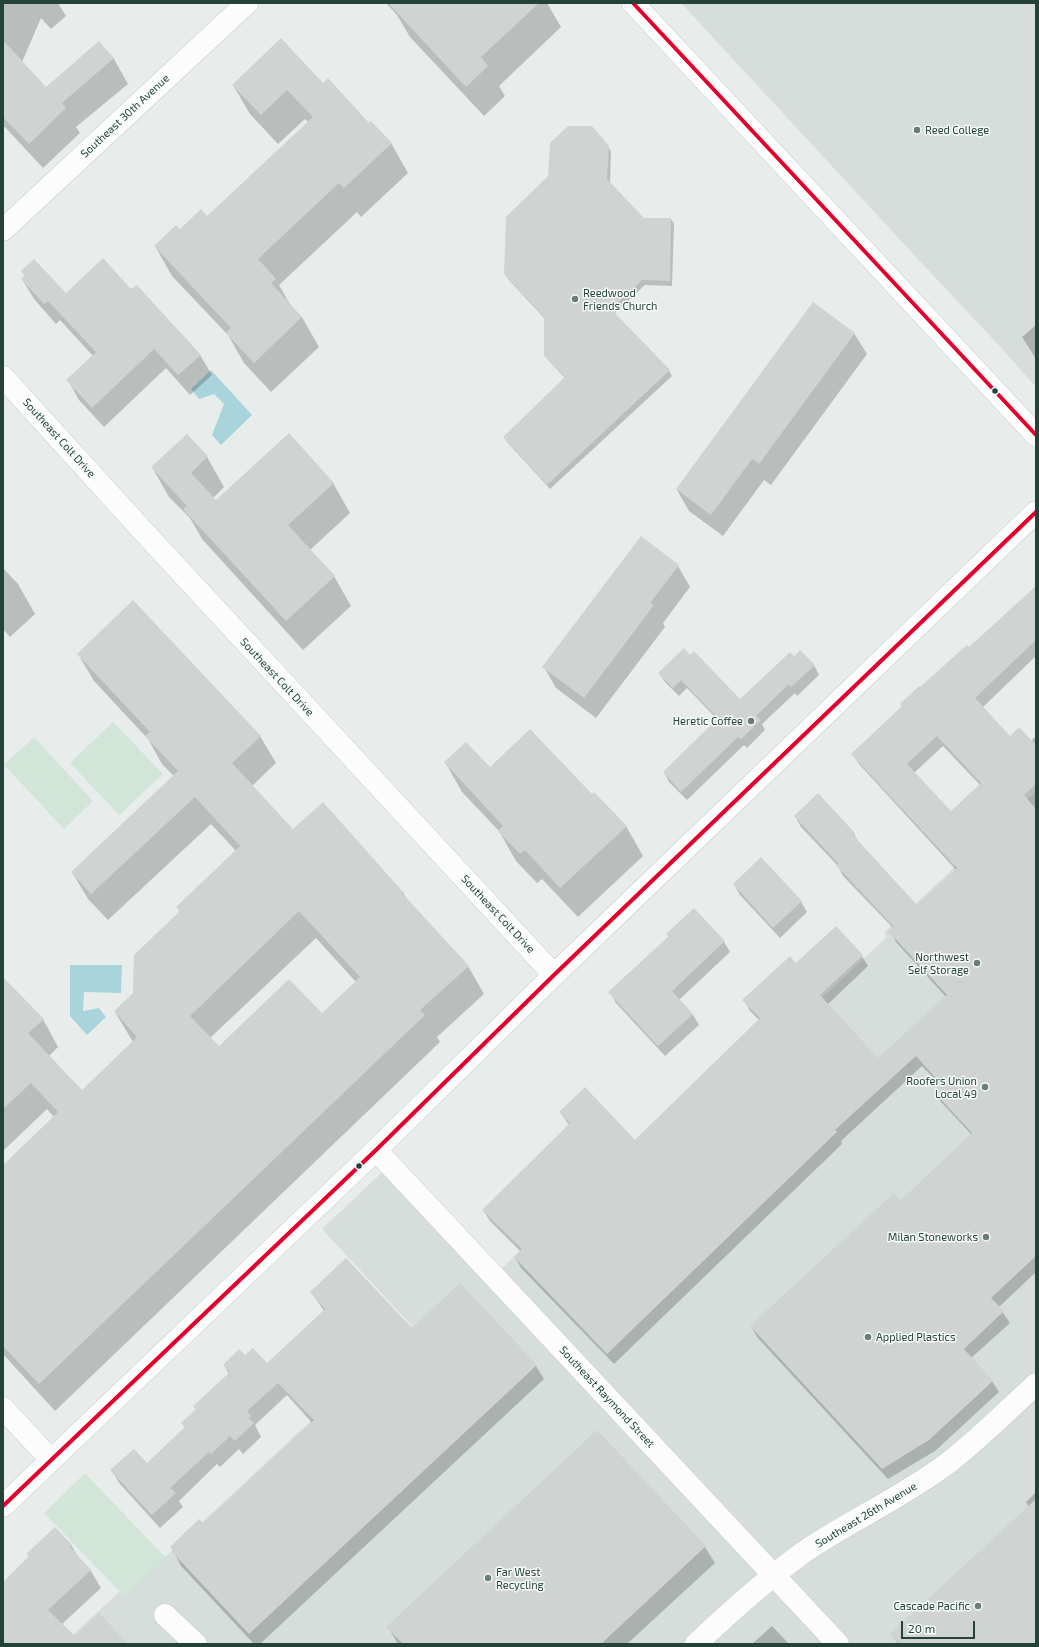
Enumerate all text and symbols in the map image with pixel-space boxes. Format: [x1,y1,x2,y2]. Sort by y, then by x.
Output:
street label: Southeast 30th Avenue [78,72,172,160]
place label: Reed College [925,123,989,137]
marker: Reed College [912,125,922,135]
place label: Reedwood Friends Church [583,286,657,312]
marker: Reedwood Friends Church [570,294,580,304]
unlabelled marker [990,386,1000,396]
street label: Southeast Colt Drive [20,396,98,480]
street label: Southeast Colt Drive [237,635,317,719]
place label: Heretic Coffee [673,714,743,728]
marker: Heretic Coffee [746,716,756,726]
street label: Southeast Colt Drive [458,872,538,956]
place label: Northwest Self Storage [908,950,969,976]
marker: Northwest Self Storage [972,958,982,968]
place label: Roofers Union Local 49 [906,1074,977,1100]
marker: Roofers Union Local 49 [980,1082,990,1092]
unlabelled marker [354,1161,364,1171]
place label: Milan Stoneworks [888,1230,978,1244]
marker: Milan Stoneworks [981,1232,991,1242]
place label: Applied Plastics [876,1330,956,1344]
marker: Applied Plastics [863,1332,873,1342]
street label: Southeast Raymond Street [557,1344,657,1450]
street label: Southeast 26th Avenue [813,1480,919,1550]
place label: Far West Recycling [496,1565,544,1591]
marker: Far West Recycling [483,1573,493,1583]
place label: Cascade Pacific [893,1599,970,1613]
marker: Cascade Pacific [973,1601,983,1611]
scale bar [903,1613,977,1639]
text: 20 m [908,1621,935,1635]

